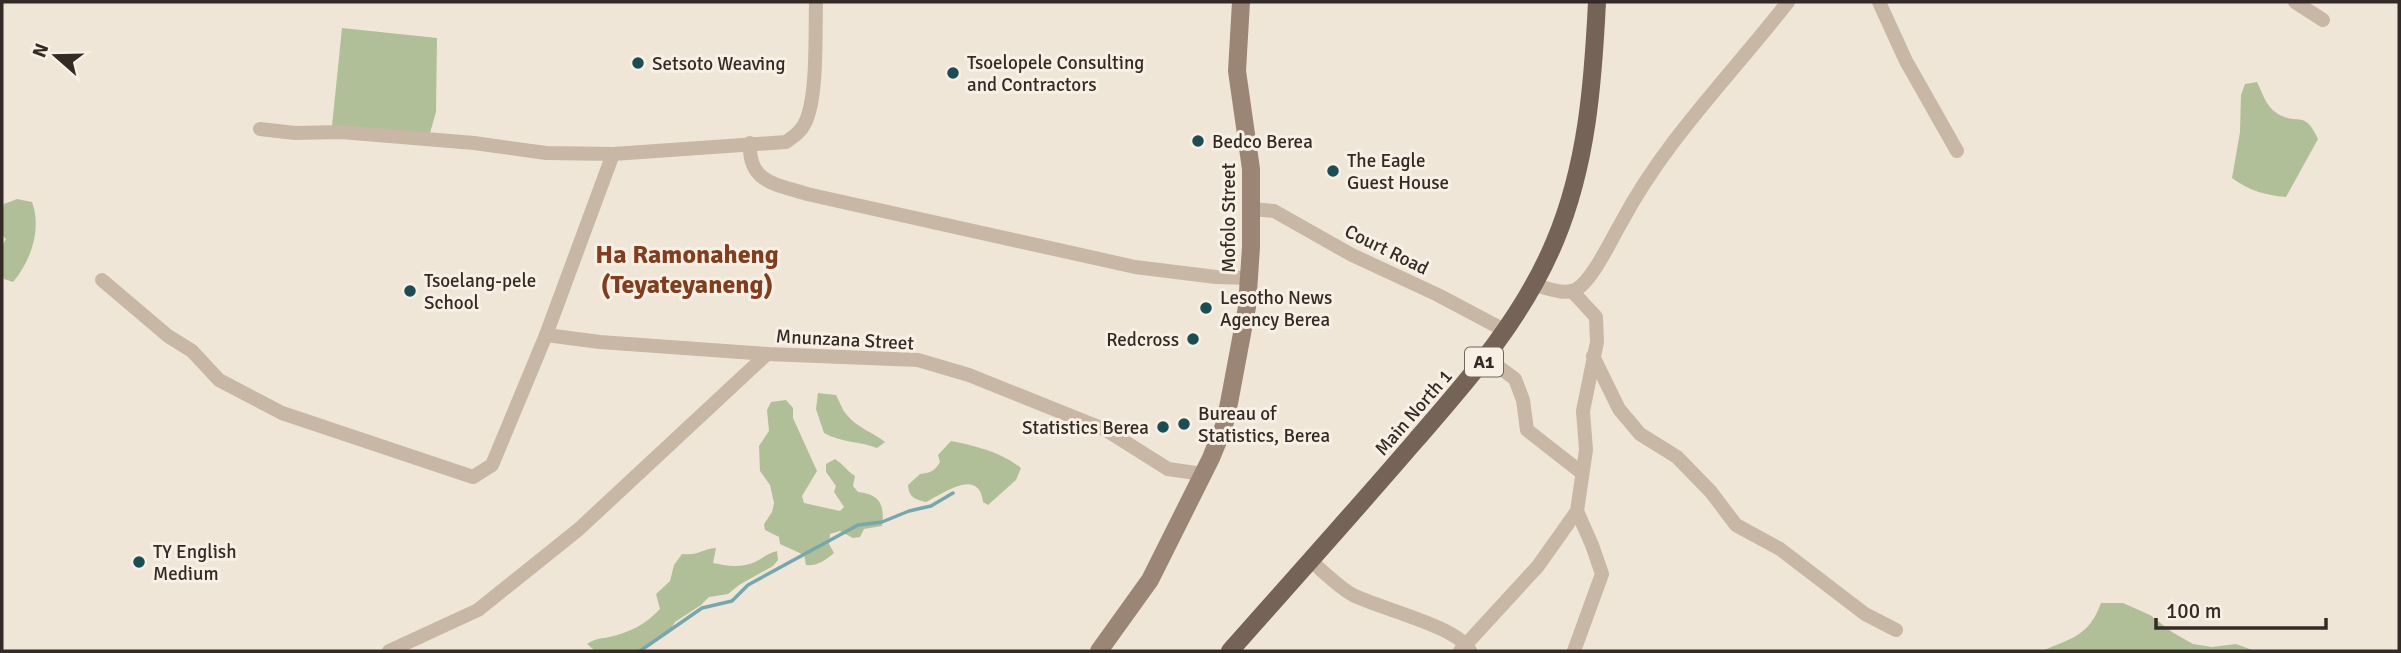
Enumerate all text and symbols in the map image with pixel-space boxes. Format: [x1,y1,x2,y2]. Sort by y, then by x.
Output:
north arrow [21,21,91,91]
text: N [27,40,55,61]
place label: Tsoelopele Consulting and Contractors [967,51,1144,97]
place label: Setsoto Weaving [652,52,785,76]
marker: Setsoto Weaving [630,55,646,71]
marker: Tsoelopele Consulting and Contractors [945,65,961,81]
place label: Bedco Berea [1212,130,1313,154]
marker: Bedco Berea [1190,133,1206,149]
place label: The Eagle Guest House [1347,149,1449,195]
street label: Mofolo Street [1217,163,1241,273]
marker: The Eagle Guest House [1325,163,1341,179]
street label: Court Road [1341,219,1432,281]
district label: Ha Ramonaheng (Teyateyaneng) [595,239,779,301]
place label: Tsoelang-pele School [424,269,536,315]
marker: Tsoelang-pele School [402,283,418,299]
place label: Lesotho News Agency Berea [1220,286,1332,332]
marker: Lesotho News Agency Berea [1198,300,1214,316]
street label: Mnunzana Street [775,324,915,356]
place label: Redcross [1106,328,1179,352]
marker: Redcross [1185,331,1201,347]
road number: A1 [1465,348,1503,376]
street label: Main North 1 [1370,365,1458,461]
place label: Bureau of Statistics, Berea [1198,402,1330,448]
place label: Statistics Berea [1022,416,1149,440]
marker: Bureau of Statistics, Berea [1176,416,1192,432]
marker: Statistics Berea [1155,419,1171,435]
place label: TY English Medium [153,540,237,586]
marker: TY English Medium [131,554,147,570]
scale bar [2156,586,2326,630]
text: 100 m [2166,598,2221,624]

